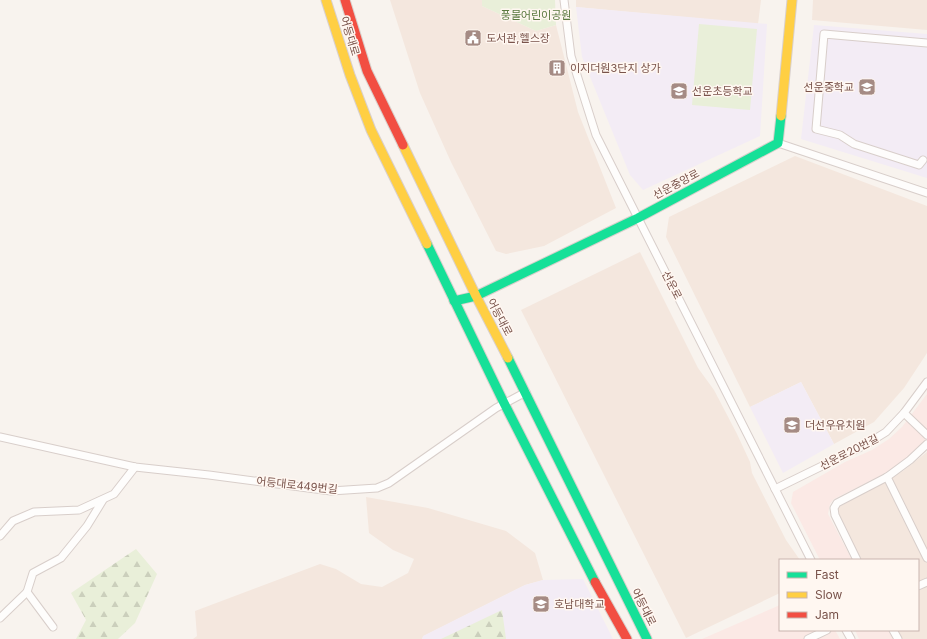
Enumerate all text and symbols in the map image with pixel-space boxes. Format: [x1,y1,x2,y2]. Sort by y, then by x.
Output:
park label: 풍물어린이공원 [501,8,571,22]
street label: 어등대로 [337,15,363,57]
public building icon: 도서관,헬스장 [463,28,483,48]
place label: 도서관,헬스장 [486,31,550,45]
building icon: 이지더원3단지 상가 [547,58,567,78]
place label: 이지더원3단지 상가 [570,61,661,75]
school or university icon: 선운중학교 [857,77,877,97]
place label: 선운중학교 [803,80,854,94]
school or university icon: 선운초등학교 [669,81,689,101]
place label: 선운초등학교 [692,84,753,98]
street label: 선운중앙로 [650,166,702,202]
street label: 선운로 [659,268,685,302]
street label: 어등대로 [484,296,516,338]
school or university icon: 더선우유치원 [782,415,802,435]
place label: 더선우유치원 [805,418,866,432]
street label: 선운로20번길 [817,431,881,473]
street label: 어등대로449번길 [256,474,338,496]
legend [779,559,919,631]
text: Fast [815,567,839,582]
street label: 어등대로 [629,586,659,628]
text: Slow [815,587,843,602]
school or university icon: 호남대학교 [531,594,551,614]
place label: 호남대학교 [554,597,605,611]
text: Jam [815,607,839,622]

